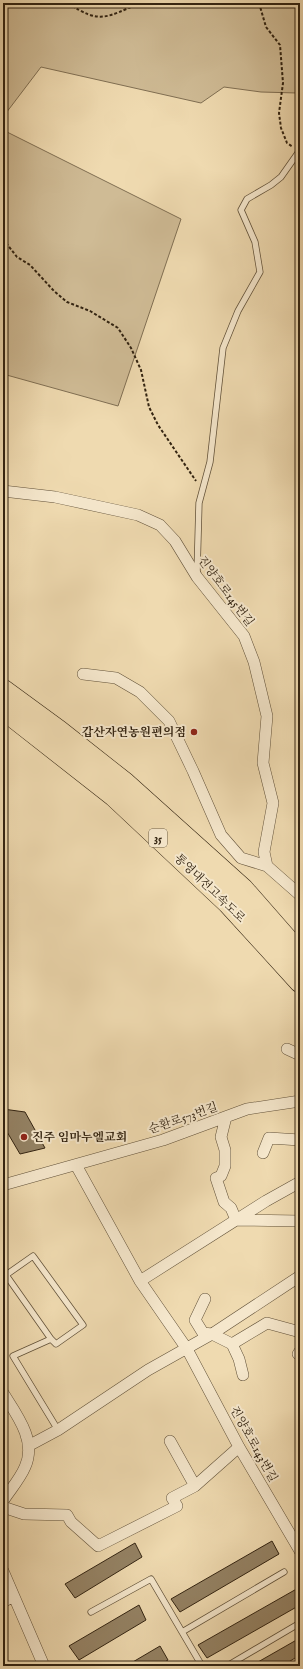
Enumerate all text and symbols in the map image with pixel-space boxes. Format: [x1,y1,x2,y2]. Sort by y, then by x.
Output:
street label: 진양호로145번길 [194,553,257,629]
place label: 갑산자연농원편의점 [82,725,186,740]
marker: 갑산자연농원편의점 [189,727,199,737]
road number: 35 [149,829,167,847]
street label: 통영대전고속도로 [171,851,249,926]
street label: 순환로573번길 [146,1100,220,1137]
place label: 진주 임마누엘교회 [32,1130,127,1145]
marker: 진주 임마누엘교회 [19,1132,29,1142]
street label: 진양호로143번길 [227,1404,281,1485]

